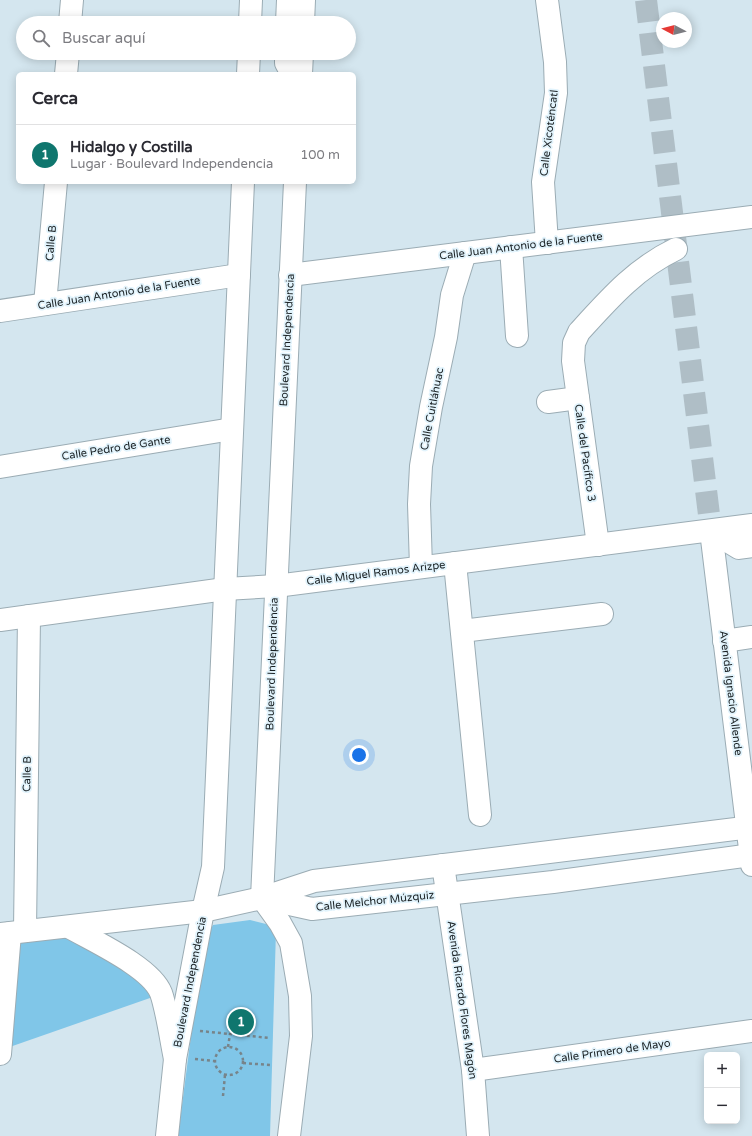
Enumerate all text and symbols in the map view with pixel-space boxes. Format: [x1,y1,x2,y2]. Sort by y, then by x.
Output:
north arrow [656,12,692,48]
search box [16,16,356,60]
icon: search [30,27,52,49]
text: Buscar aquí [62,29,145,47]
text: Cerca [32,88,78,109]
street label: Calle Xicoténcatl [537,89,561,177]
text: Hidalgo y Costilla [70,138,193,156]
text: 1 [41,147,49,163]
text: 100 m [300,147,340,163]
text: Lugar · Boulevard Independencia [70,156,273,172]
street label: Calle B [43,224,59,262]
street label: Calle Juan Antonio de la Fuente [439,230,603,262]
street label: Boulevard Independencia [277,273,297,407]
street label: Calle Juan Antonio de la Fuente [37,274,201,312]
street label: Calle Cuitláhuac [418,366,446,451]
street label: Calle del Pacífico 3 [572,403,598,503]
street label: Calle Pedro de Gante [61,433,171,463]
street label: Calle Miguel Ramos Arizpe [306,558,446,588]
street label: Boulevard Independencia [263,597,281,731]
street label: Avenida Ignacio Allende [717,630,745,756]
your location [349,745,369,765]
street label: Calle B [20,756,34,792]
street label: Calle Melchor Múzquiz [315,888,435,914]
street label: Boulevard Independencia [171,915,209,1049]
street label: Avenida Ricardo Flores Magón [444,920,480,1080]
pin: 1 [228,1007,254,1037]
street label: Calle Primero de Mayo [553,1036,672,1066]
map controls [704,1052,740,1124]
button: + [704,1052,740,1088]
button: − [704,1088,740,1124]

